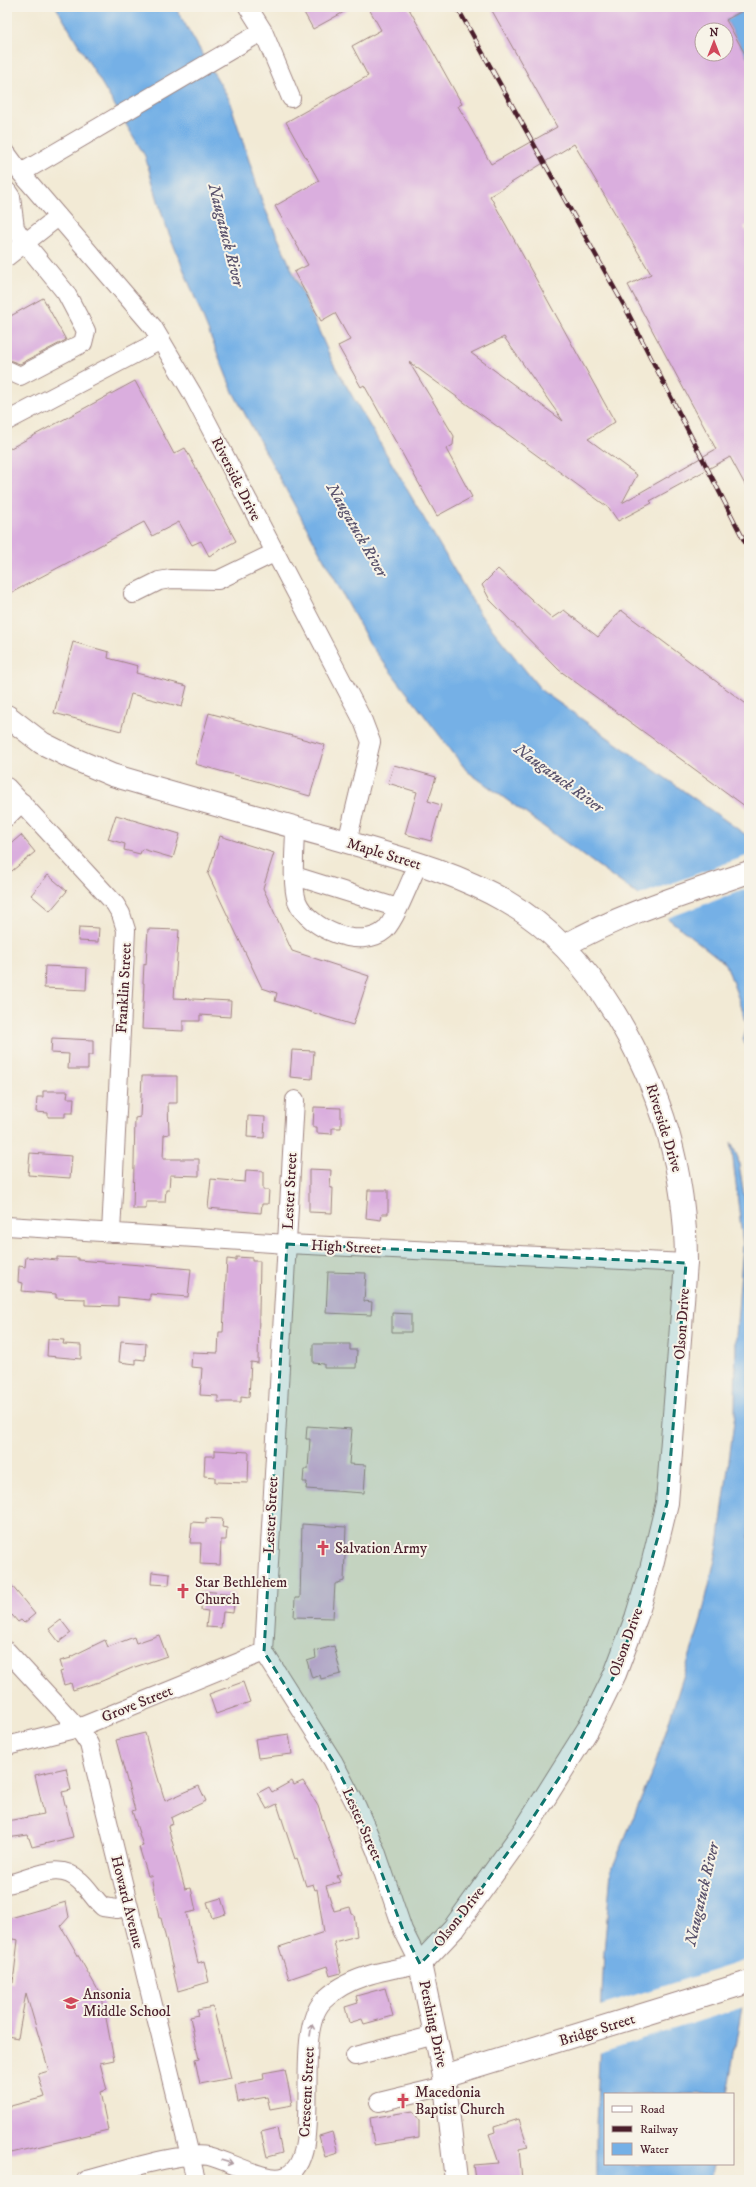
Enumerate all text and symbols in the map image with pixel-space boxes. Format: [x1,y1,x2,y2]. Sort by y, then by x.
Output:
north arrow [694,22,734,62]
text: N [709,26,719,40]
water label: Naugatuck River [203,181,249,290]
street label: Riverside Drive [207,434,265,524]
water label: Naugatuck River [322,479,393,582]
water label: Naugatuck River [510,738,609,818]
street label: Maple Street [344,834,424,874]
street label: Franklin Street [112,942,136,1034]
street label: Riverside Drive [642,1082,686,1174]
street label: Lester Street [278,1152,302,1230]
street label: High Street [310,1236,382,1258]
street label: Olson Drive [670,1288,694,1360]
street label: Lester Street [259,1476,283,1554]
church icon: Salvation Army [314,1539,332,1557]
place label: Salvation Army [335,1539,428,1558]
place label: Star Bethlehem Church [195,1573,287,1609]
church icon: Star Bethlehem Church [174,1582,192,1600]
street label: Olson Drive [605,1605,647,1679]
street label: Grove Street [99,1681,175,1727]
street label: Lester Street [338,1785,386,1863]
water label: Naugatuck River [680,1839,724,1949]
street label: Howard Avenue [106,1854,148,1950]
street label: Olson Drive [429,1883,489,1951]
street label: Pershing Drive [414,1979,452,2069]
place label: Ansonia Middle School [83,1985,171,2021]
school or university icon: Ansonia Middle School [62,1994,80,2012]
street label: Bridge Street [557,2009,638,2051]
one-way arrow [307,2024,315,2037]
street label: Crescent Street [295,2046,319,2138]
place label: Macedonia Baptist Church [415,2083,505,2119]
church icon: Macedonia Baptist Church [394,2092,412,2110]
legend [604,2093,734,2165]
text: Road [640,2102,665,2117]
text: Railway [640,2122,678,2137]
text: Water [639,2142,669,2157]
one-way arrow [221,2159,234,2166]

